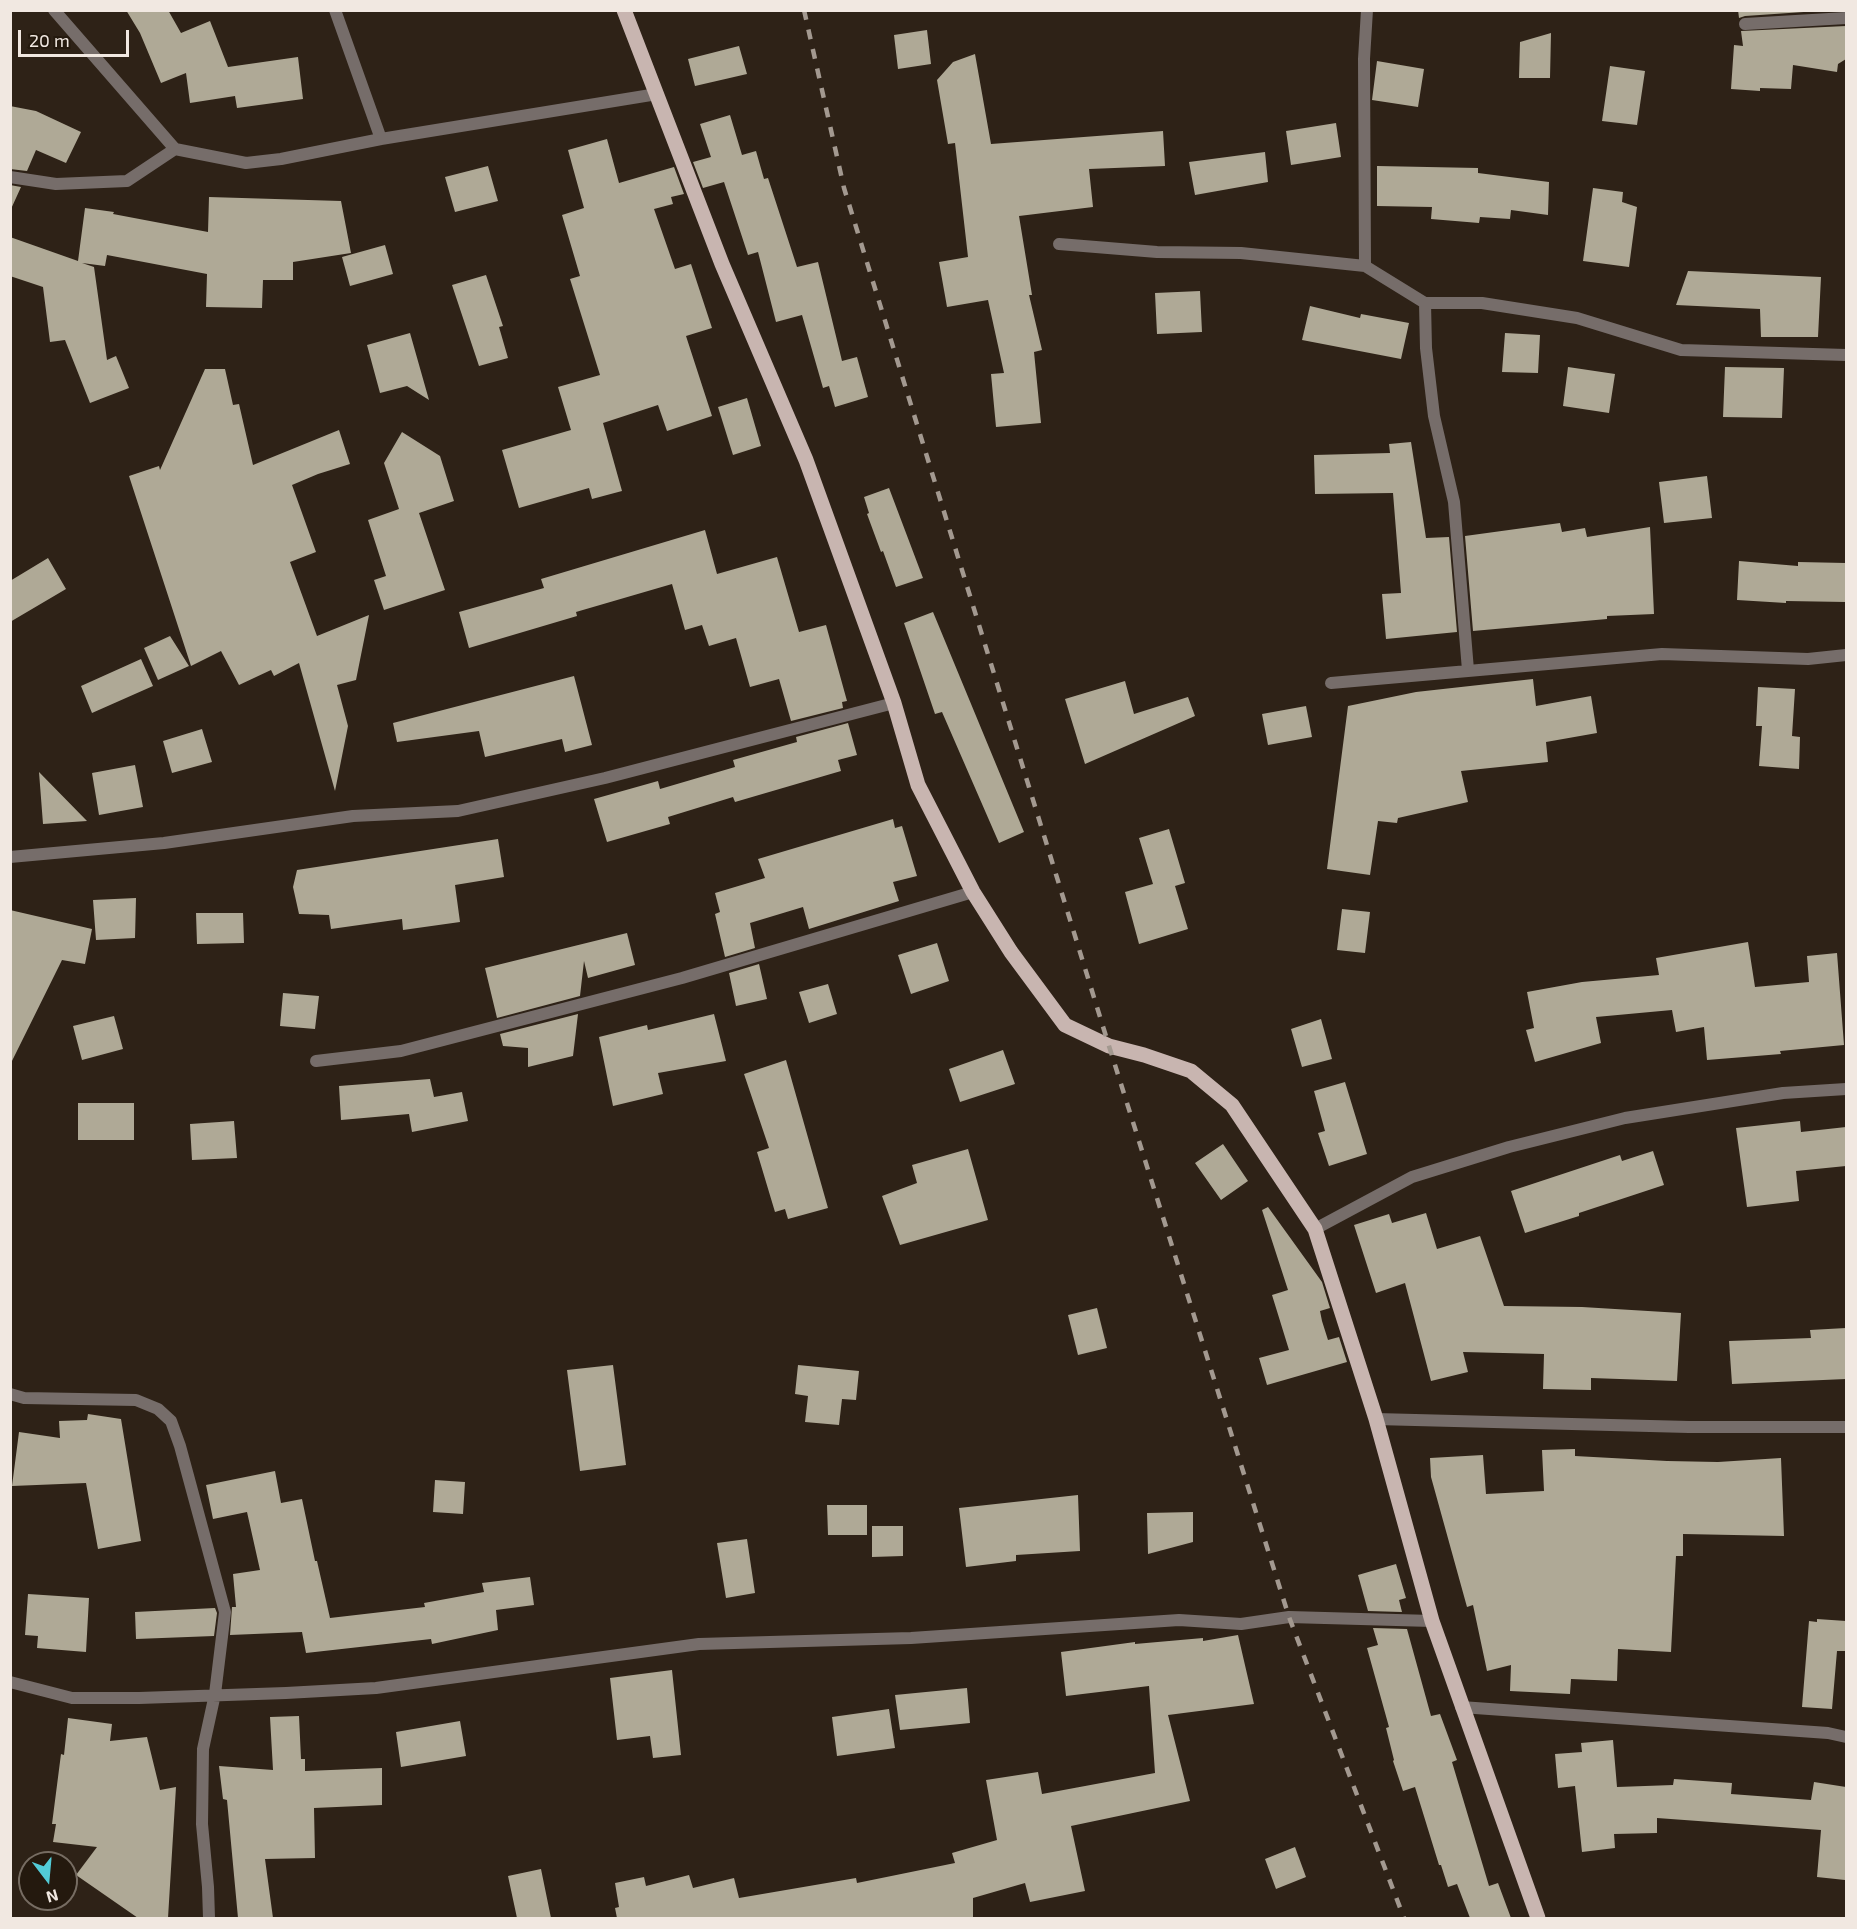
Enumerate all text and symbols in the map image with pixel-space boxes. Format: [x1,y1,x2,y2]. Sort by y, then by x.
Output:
scale bar [21,18,132,56]
text: 20 m [29,29,70,51]
north arrow [18,1851,78,1911]
text: N [44,1886,61,1908]

